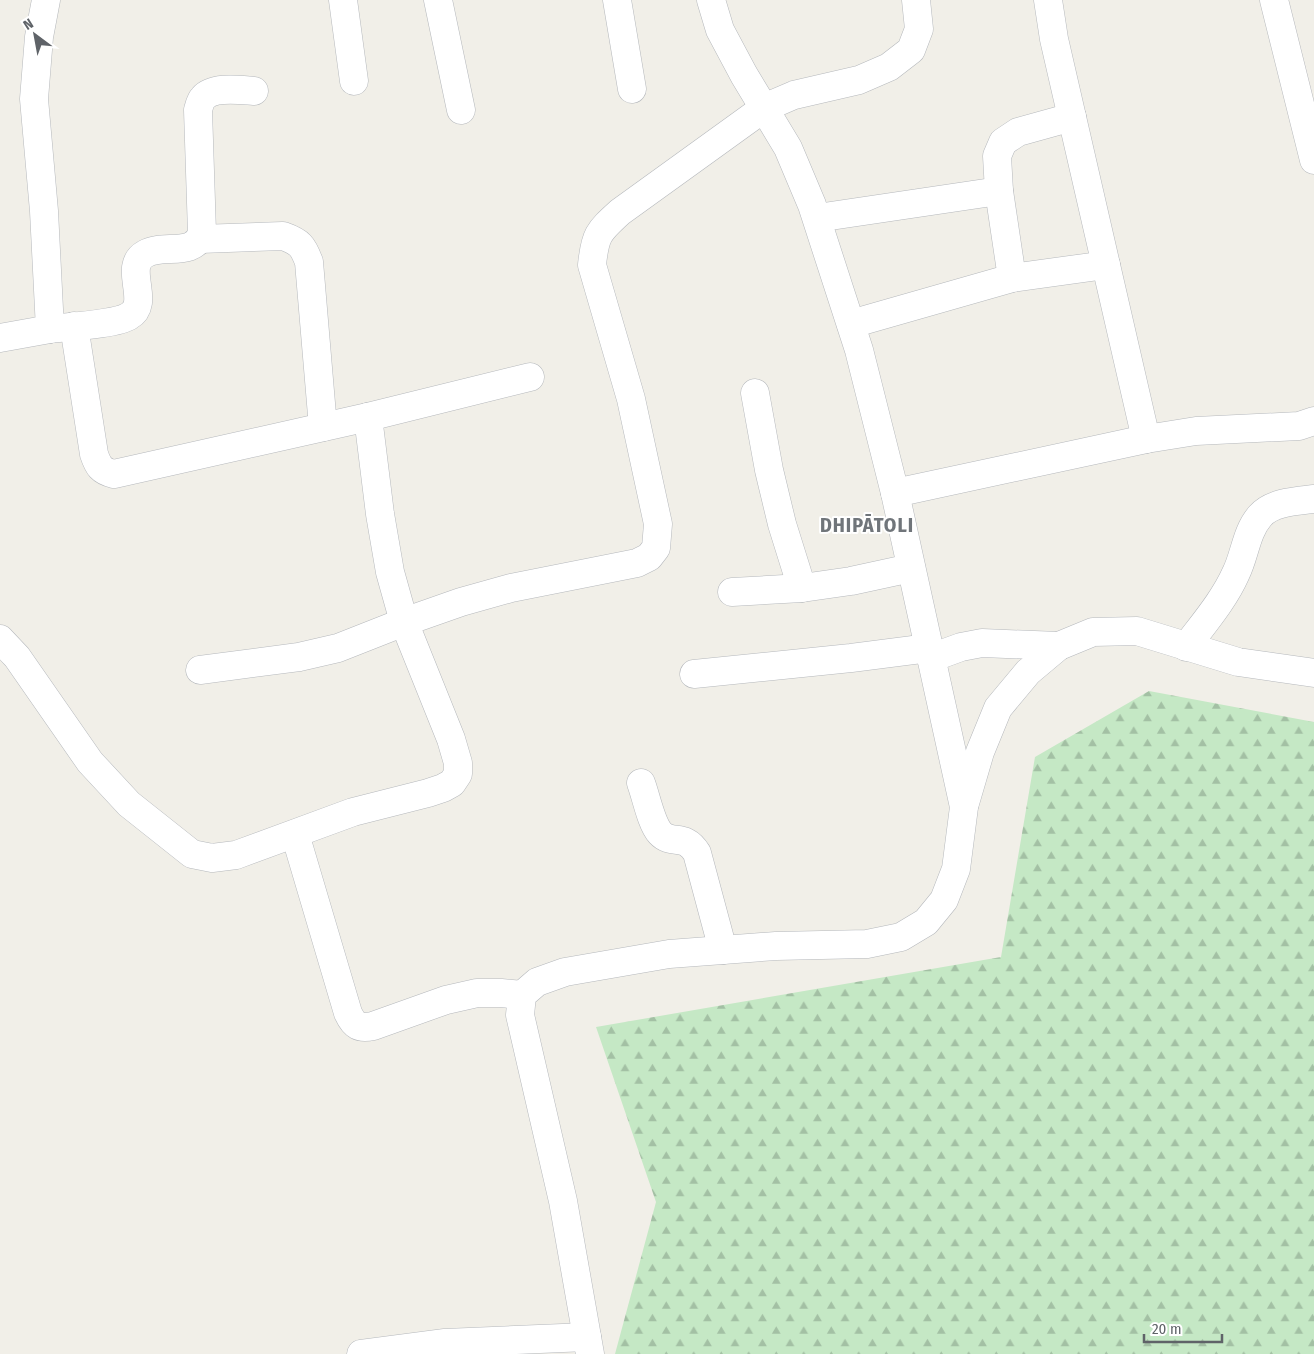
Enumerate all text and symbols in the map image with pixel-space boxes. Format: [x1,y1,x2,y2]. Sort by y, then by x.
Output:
north arrow [10,10,60,60]
text: N [20,15,36,34]
district label: DHIPĀTOLI [820,513,914,537]
scale bar [1144,1312,1222,1344]
text: 20 m [1152,1320,1182,1338]

